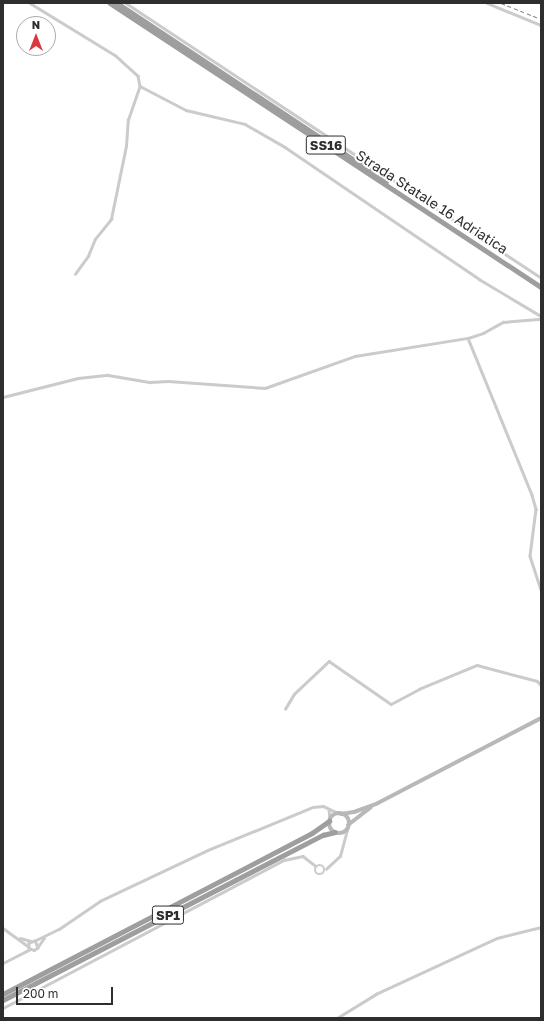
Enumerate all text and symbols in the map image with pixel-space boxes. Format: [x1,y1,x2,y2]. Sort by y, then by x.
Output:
north arrow [16,16,56,56]
text: N [32,18,40,31]
road number: SS16 [305,134,347,156]
street label: Strada Statale 16 Adriatica [353,147,511,257]
road number: SP1 [151,904,185,926]
scale bar [18,979,115,1005]
text: 200 m [23,986,58,1001]

